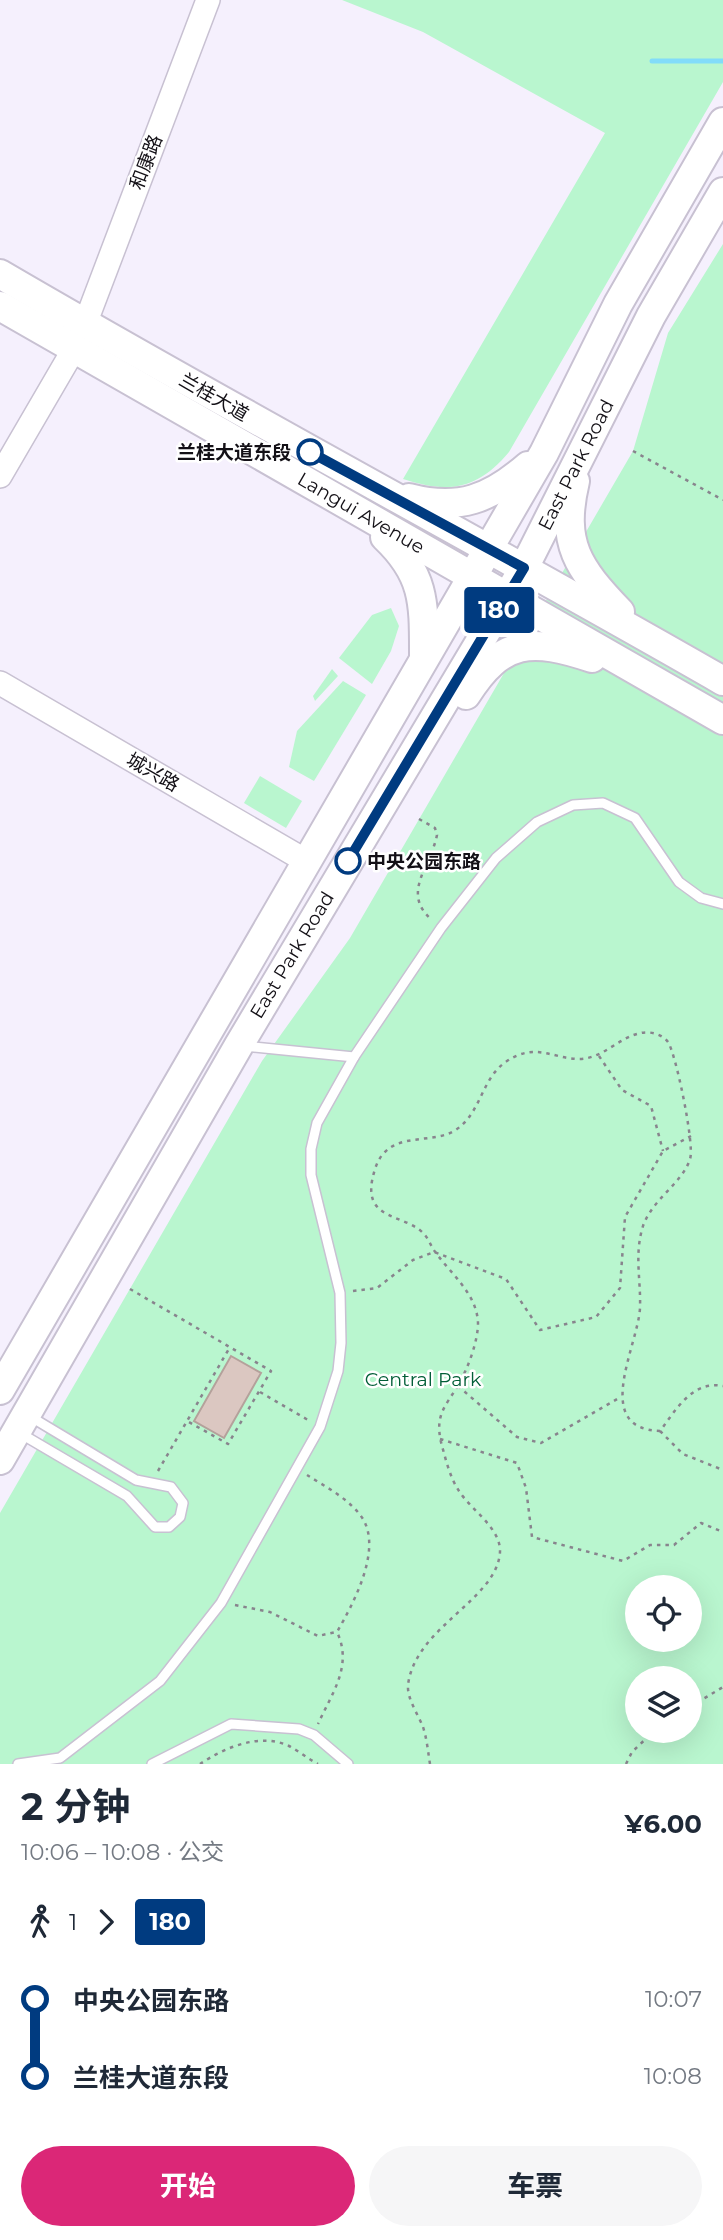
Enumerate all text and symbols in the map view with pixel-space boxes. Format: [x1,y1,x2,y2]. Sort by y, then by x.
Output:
street label: 和康路 [125,131,167,193]
street label: 兰桂大道 [175,368,253,426]
street label: East Park Road [533,396,619,534]
marker: 兰桂大道东段 [297,439,323,465]
place label: 兰桂大道东段 [177,441,291,464]
street label: Langui Avenue [293,467,429,559]
line badge: 180 [459,587,539,633]
text: 180 [478,595,520,624]
street label: 城兴路 [123,748,183,796]
marker: 中央公园东路 [335,848,361,874]
place label: 中央公园东路 [367,850,481,873]
street label: East Park Road [245,887,339,1023]
park label: Central Park [365,1368,482,1391]
map controls [625,1575,702,1743]
button: locate [625,1575,702,1652]
button: layers [625,1666,702,1743]
text: 2 分钟 [21,1783,130,1830]
text: ¥6.00 [625,1808,702,1840]
text: 10:06 – 10:08 · 公交 [21,1838,224,1866]
icon: walk [21,1903,59,1941]
icon: forward [87,1903,125,1941]
text: 180 [149,1907,191,1936]
text: 1 [69,1908,77,1936]
text: 中央公园东路 [73,1985,229,2017]
text: 10:07 [645,1985,702,2013]
text: 兰桂大道东段 [73,2062,229,2094]
text: 10:08 [644,2062,702,2090]
button: 开始 [21,2146,355,2226]
button: 车票 [369,2146,702,2226]

